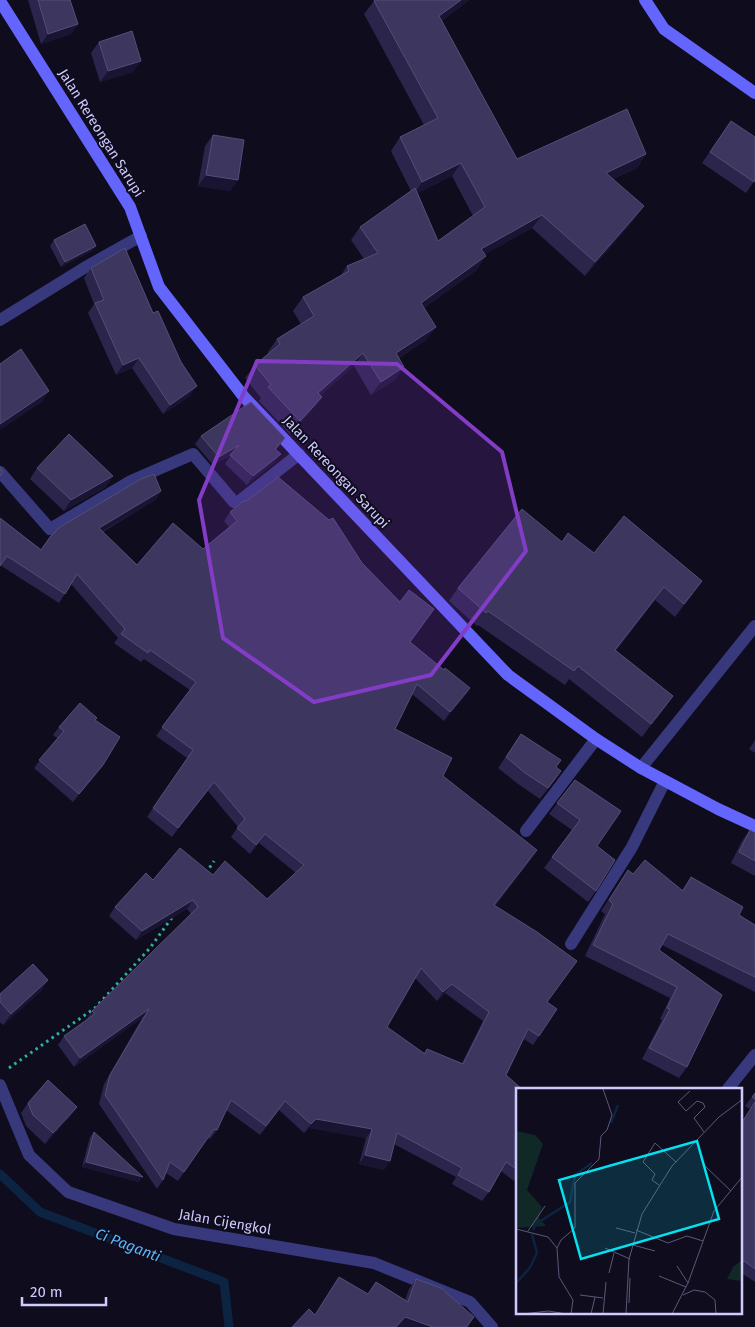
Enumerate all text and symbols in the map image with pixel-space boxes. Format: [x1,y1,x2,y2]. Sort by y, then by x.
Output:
street label: Jalan Rereongan Sarupi [55,66,147,200]
street label: Jalan Rereongan Sarupi [279,412,393,532]
inset map [516,1088,742,1314]
street label: Jalan Cijengkol [178,1206,272,1238]
water label: Ci Paganti [93,1224,163,1266]
scale bar [22,1274,106,1306]
text: 20 m [30,1283,63,1301]

